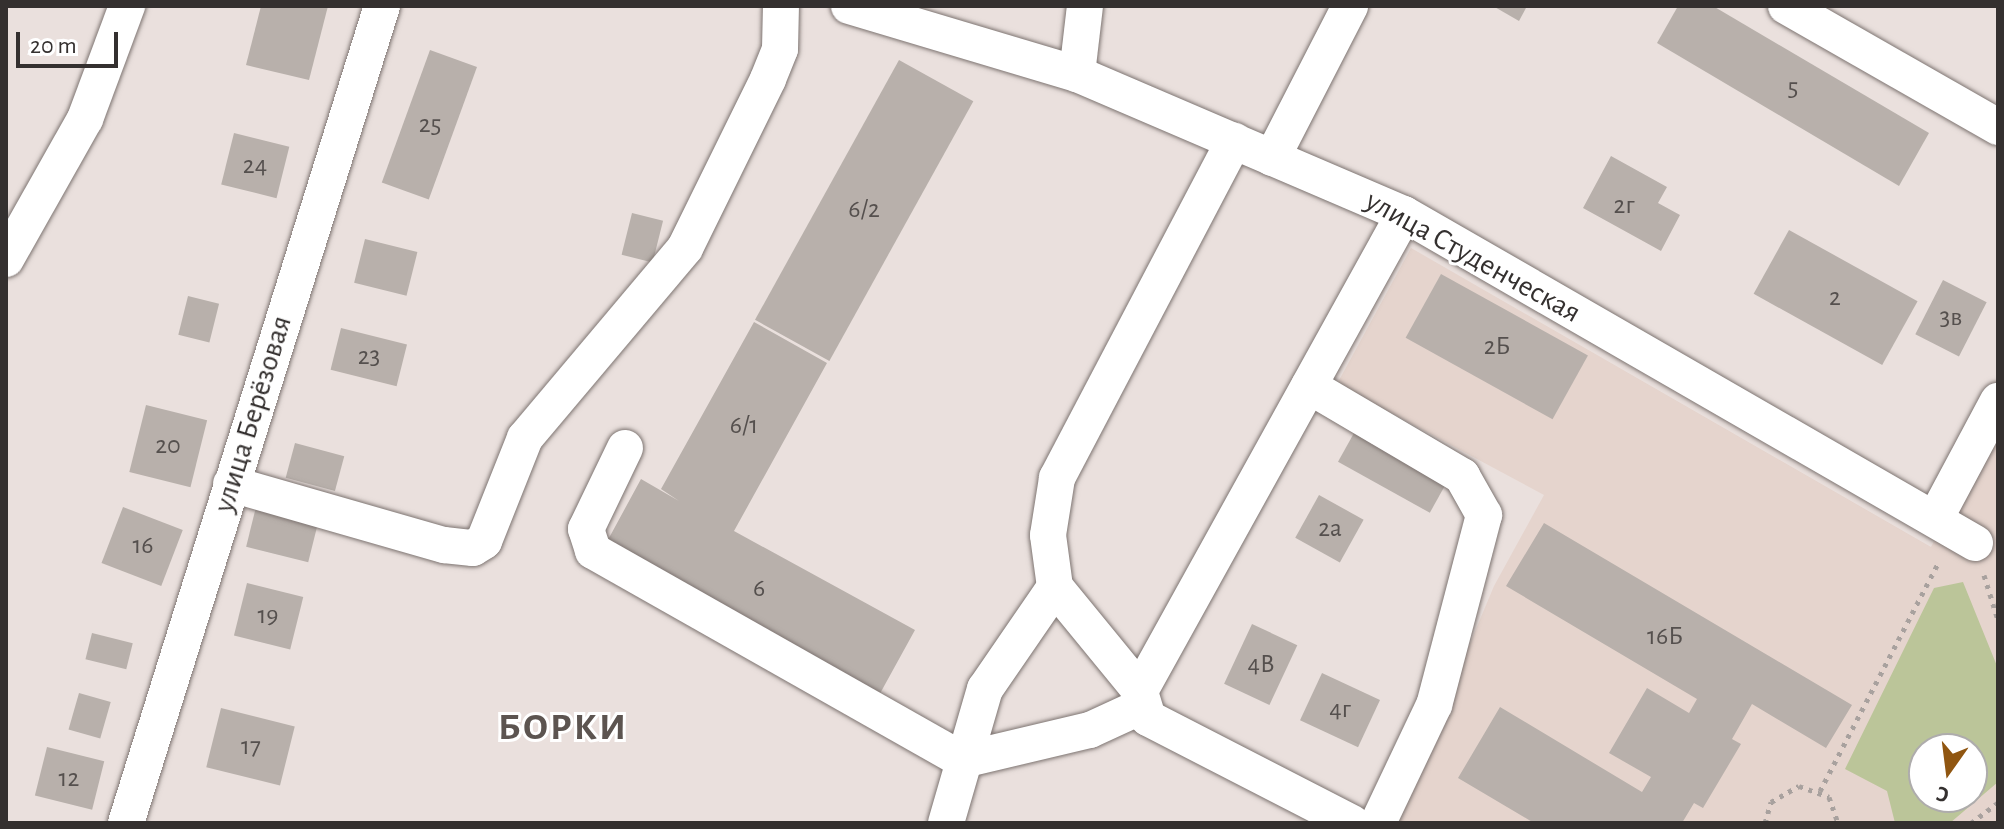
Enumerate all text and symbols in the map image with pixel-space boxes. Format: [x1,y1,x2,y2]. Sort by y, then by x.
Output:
scale bar [20,16,122,66]
text: 20 m [30,34,77,58]
house number: 5 [1788,72,1798,104]
house number: 25 [419,109,441,141]
house number: 24 [243,150,267,182]
street label: улица Студенческая [1359,183,1587,331]
house number: 2г [1614,190,1634,222]
house number: 6/2 [848,194,880,226]
house number: 2 [1829,282,1841,314]
house number: 3в [1940,302,1962,334]
street label: улица Берёзовая [206,311,300,517]
house number: 2Б [1484,331,1510,363]
house number: 23 [358,341,380,373]
house number: 6/1 [730,410,758,442]
house number: 20 [155,430,181,462]
house number: 2а [1318,513,1342,545]
house number: 16 [132,530,154,562]
house number: 6 [753,573,765,605]
house number: 19 [257,600,279,632]
house number: 16Б [1647,621,1683,653]
house number: 4В [1247,649,1275,681]
house number: 4г [1329,694,1351,726]
district label: БОРКИ [498,706,628,752]
house number: 17 [241,731,261,763]
north arrow [1908,733,1988,813]
house number: 12 [59,763,79,795]
text: С [1934,782,1951,806]

